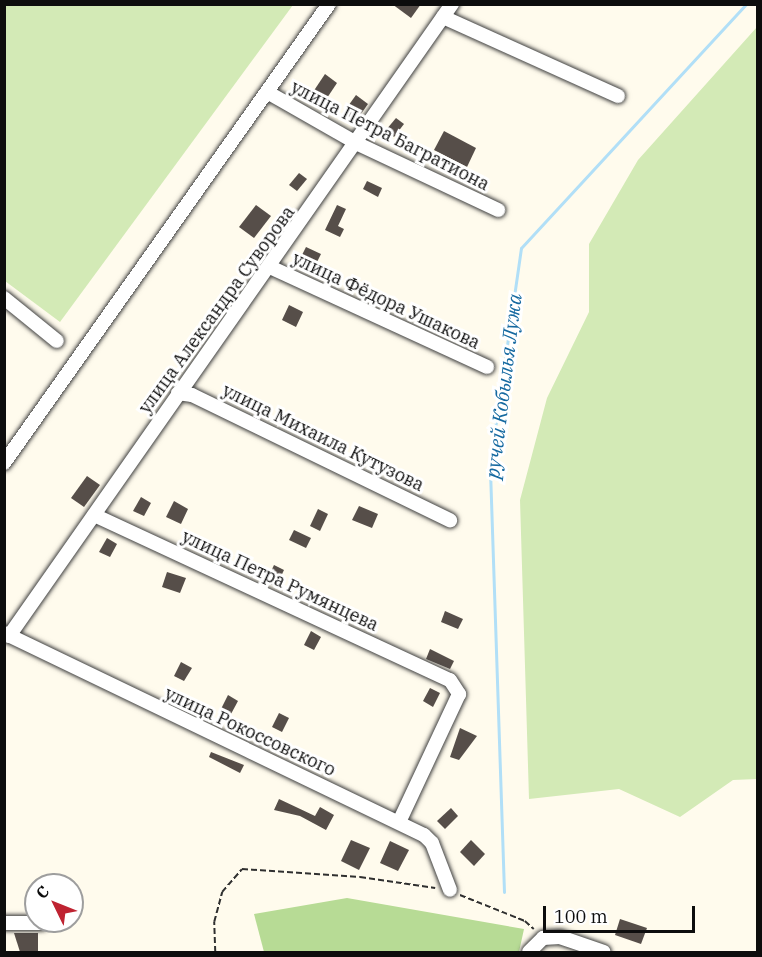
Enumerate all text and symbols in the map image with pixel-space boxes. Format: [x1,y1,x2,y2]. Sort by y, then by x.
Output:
street label: улица Петра Багратиона [287,76,493,196]
street label: улица Александра Суворова [134,202,300,418]
street label: улица Фёдора Ушакова [289,248,483,354]
water label: ручей Кобылья Лужа [480,292,526,480]
street label: улица Михаила Кутузова [219,380,427,496]
street label: улица Петра Румянцева [178,526,382,636]
street label: улица Рокоссовского [161,683,339,781]
north arrow [24,873,84,933]
text: С [31,881,53,903]
scale bar [546,894,698,932]
text: 100 m [554,905,608,928]

